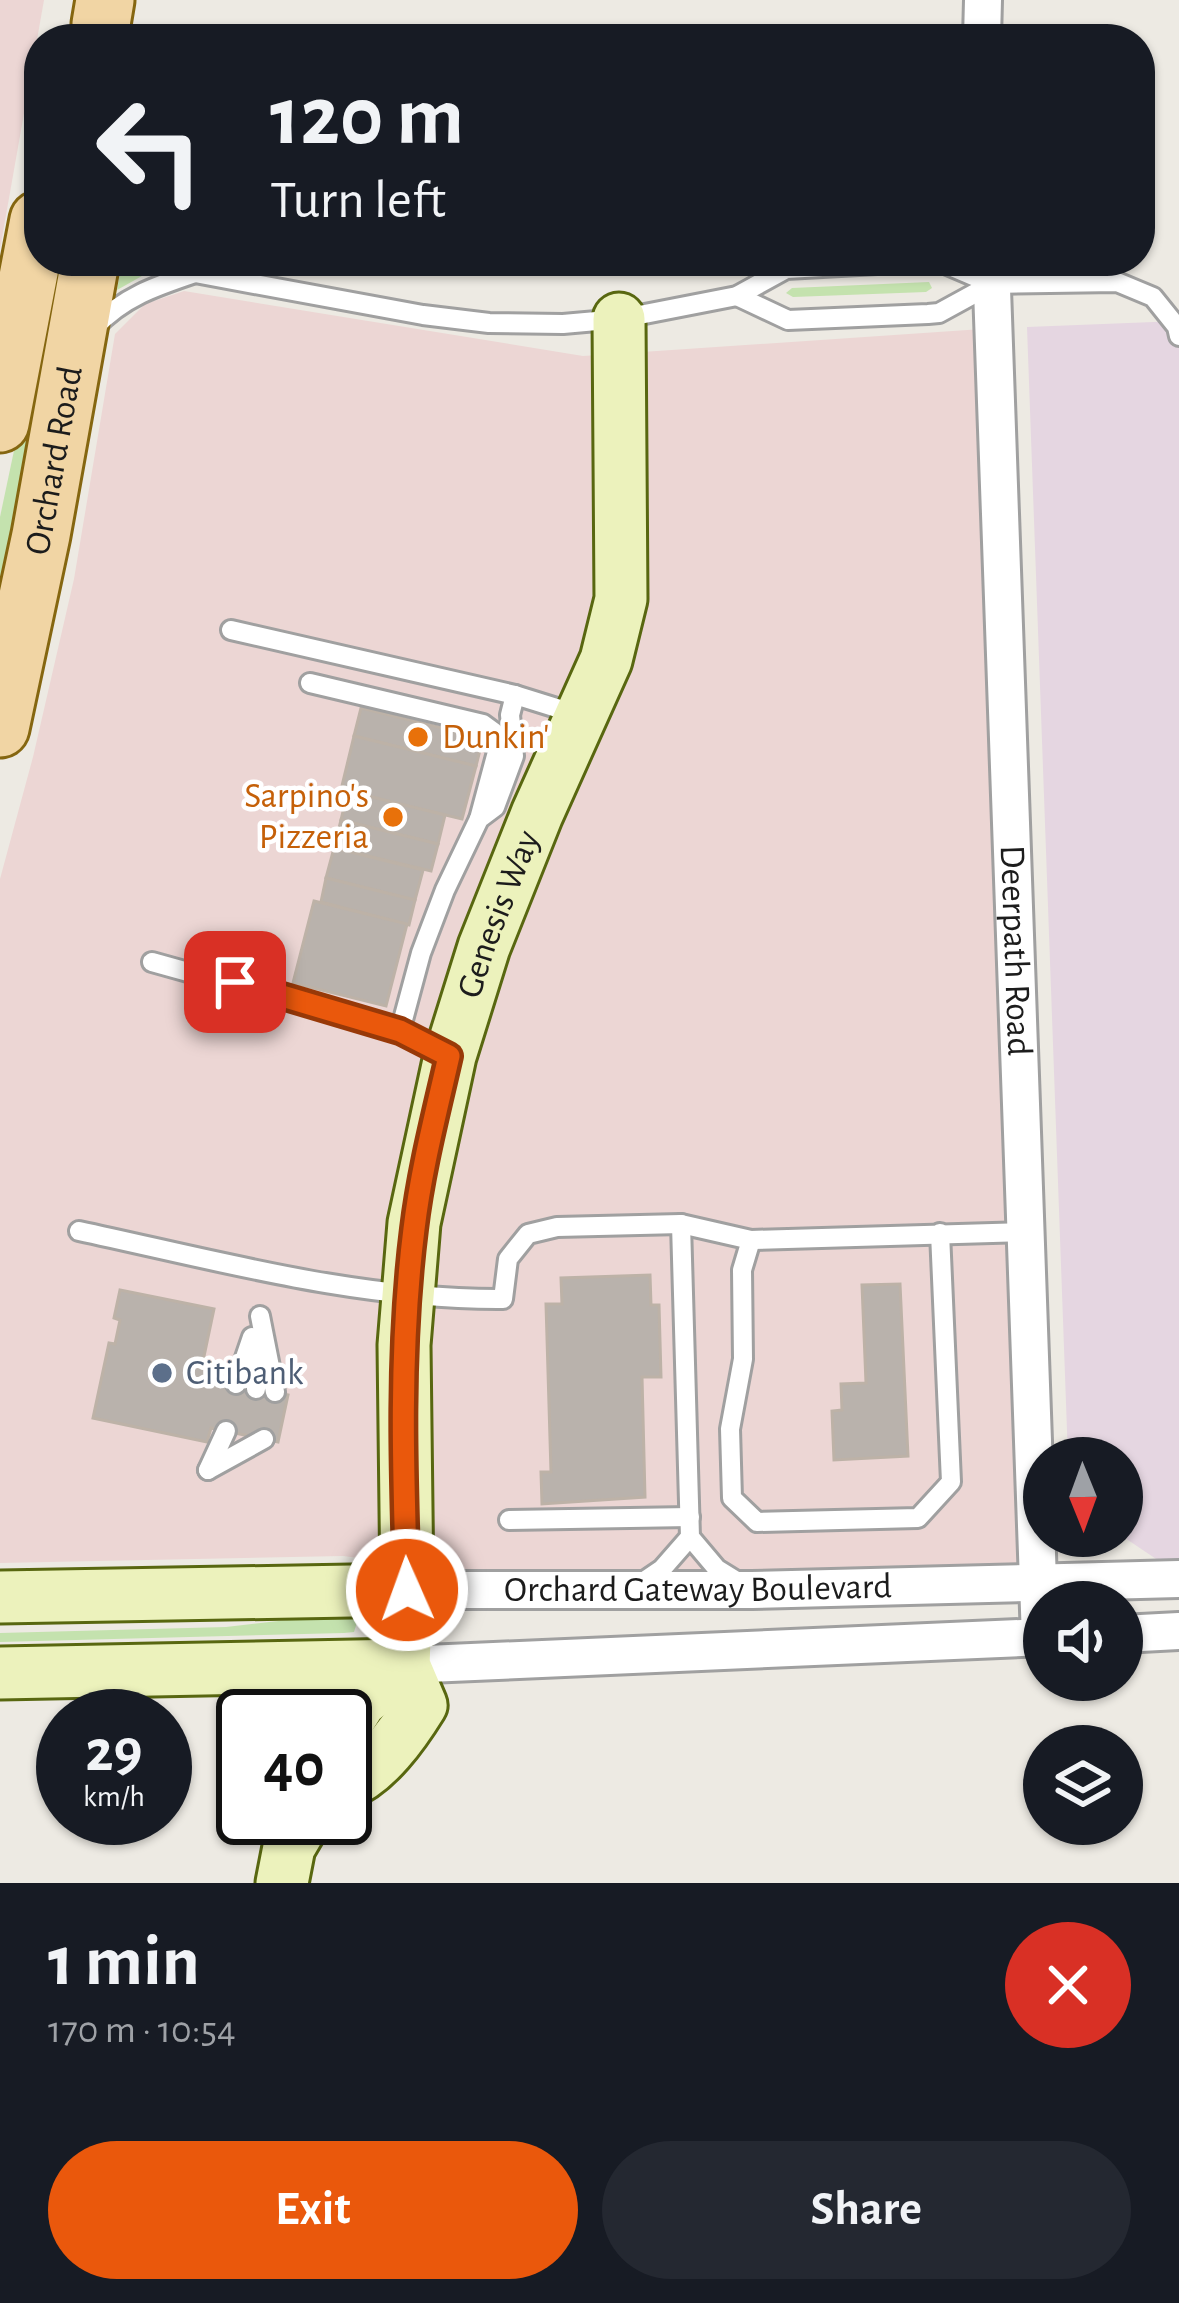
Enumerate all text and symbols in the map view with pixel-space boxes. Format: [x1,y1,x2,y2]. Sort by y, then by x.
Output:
icon: left [72,72,228,228]
text: 120 m [270,76,464,160]
text: Turn left [270,174,446,228]
street label: Orchard Road [19,363,89,558]
place label: Dunkin' [442,719,549,755]
marker: Dunkin' [405,724,431,750]
place label: Sarpino's Pizzeria [244,778,369,855]
marker: Sarpino's Pizzeria [380,804,406,830]
street label: Genesis Way [451,825,546,1002]
street label: Deerpath Road [994,845,1037,1057]
pin [184,931,286,1033]
icon: arrive [202,949,268,1015]
place label: Citibank [186,1355,304,1391]
marker: Citibank [149,1360,175,1386]
north arrow [1023,1437,1143,1557]
map controls [1023,1437,1143,1845]
position arrow [344,1527,470,1653]
street label: Orchard Gateway Boulevard [504,1568,892,1608]
button: sound [1023,1581,1143,1701]
speed limit sign: 40 [216,1689,372,1845]
text: 29 [85,1722,143,1782]
button: layers [1023,1725,1143,1845]
text: km/h [83,1782,145,1812]
button: close [1005,1922,1131,2048]
text: 1 min [48,1926,200,1998]
text: 170 m · 10:54 [48,2011,236,2050]
button: Exit [48,2141,578,2279]
button: Share [602,2141,1131,2279]

